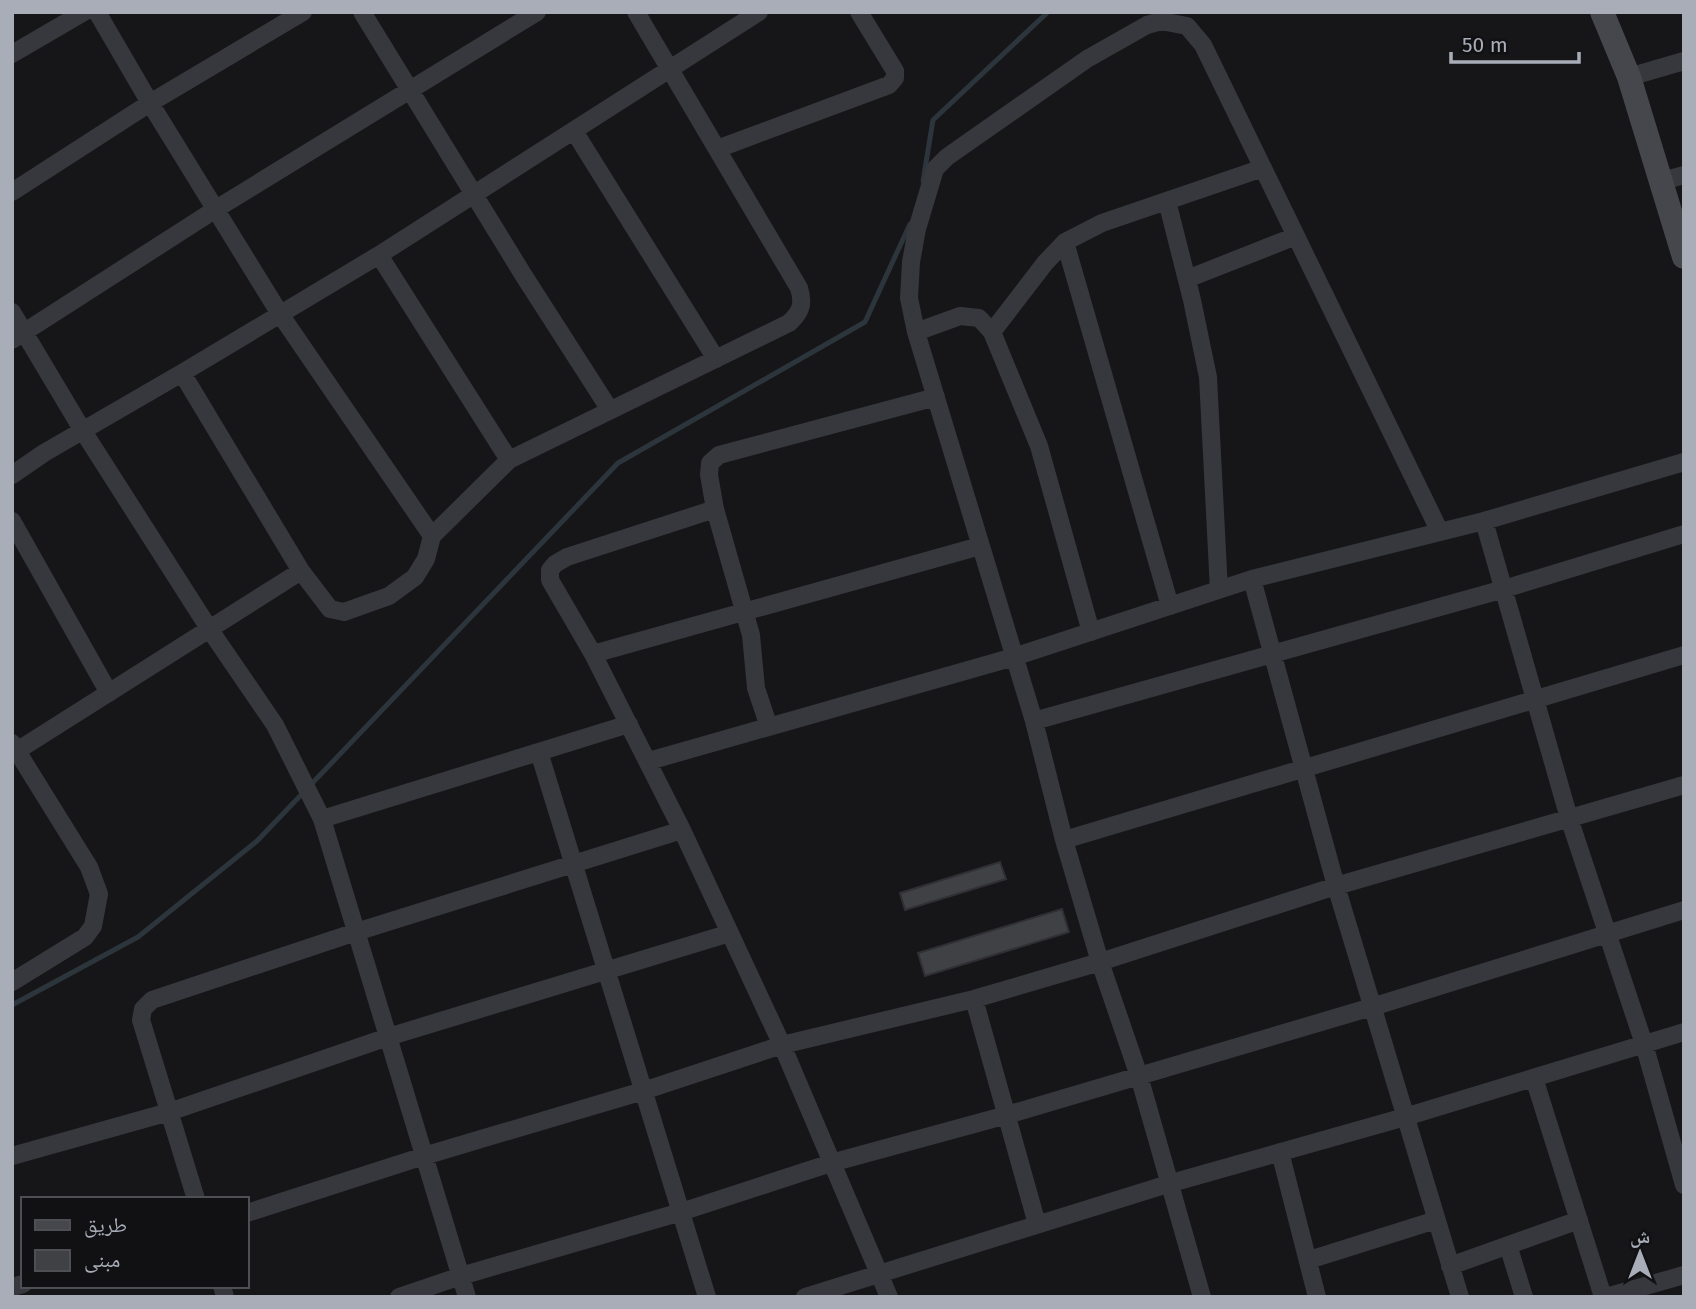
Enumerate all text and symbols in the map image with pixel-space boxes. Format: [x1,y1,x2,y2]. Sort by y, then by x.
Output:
scale bar [1451,21,1579,65]
text: 50 m [1462,32,1508,58]
legend [21,1197,248,1288]
text: طريق [84,1212,127,1238]
north arrow [1605,1218,1675,1288]
text: ش [1630,1225,1650,1248]
text: مبنى [84,1247,120,1273]

